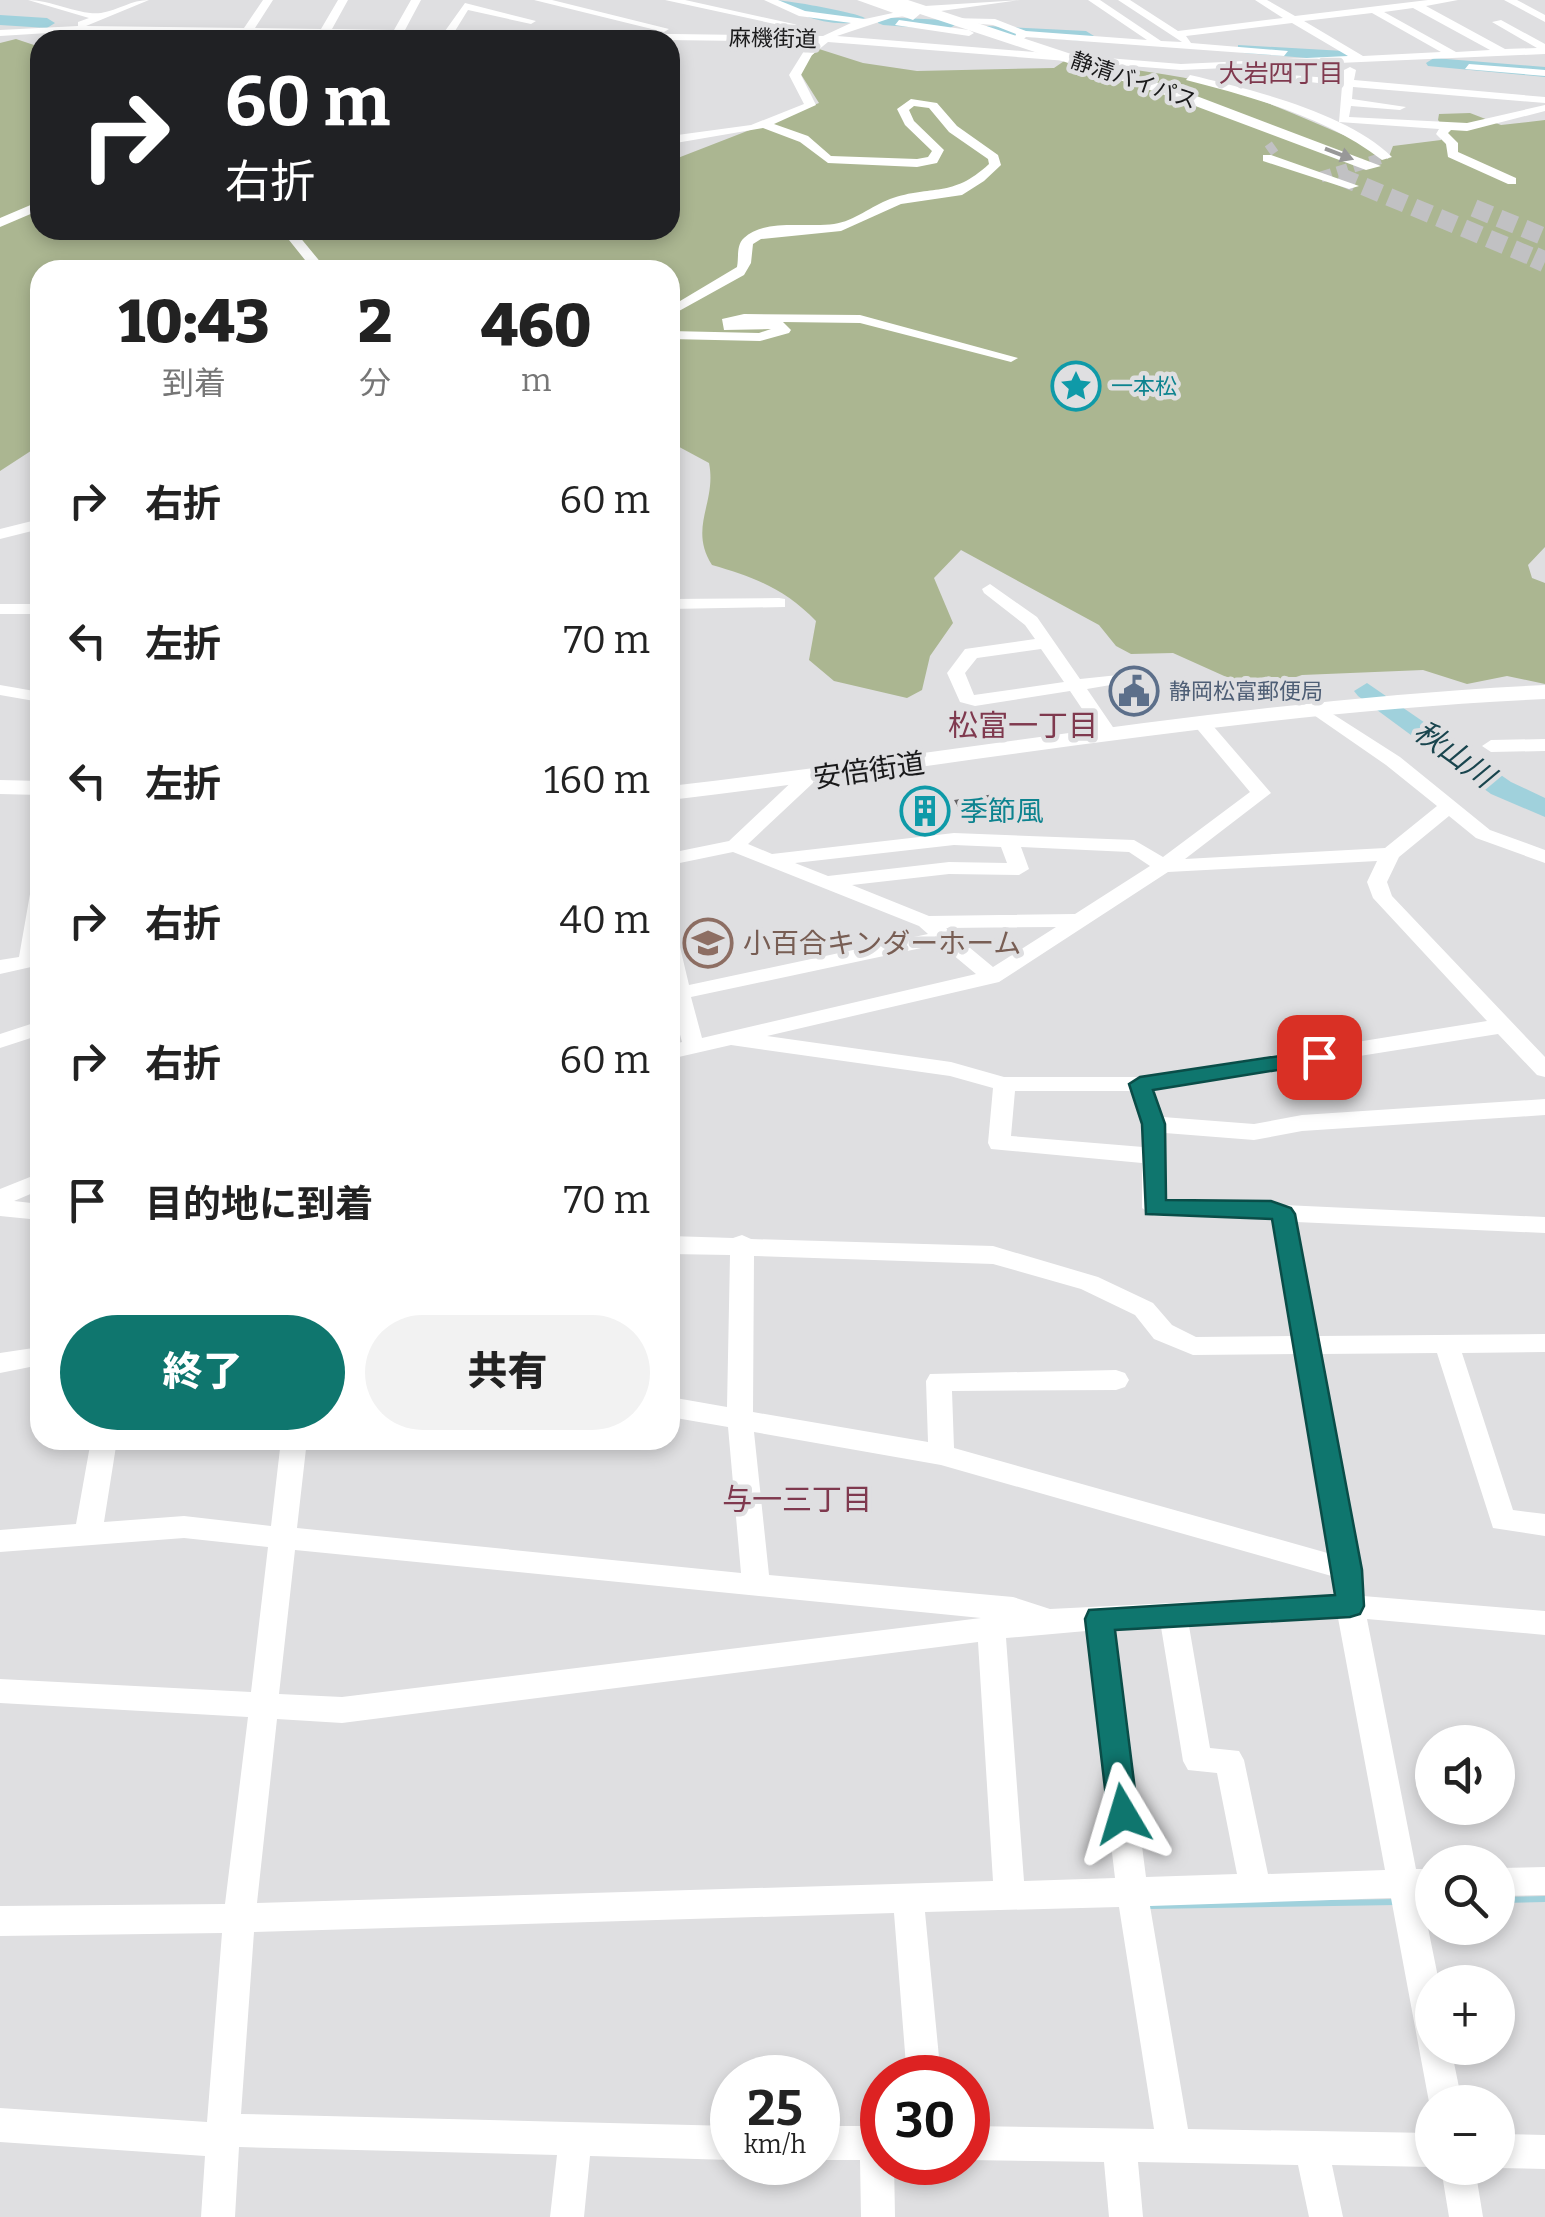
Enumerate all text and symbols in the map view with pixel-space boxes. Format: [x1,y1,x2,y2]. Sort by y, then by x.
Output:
street label: 麻機街道 [729,24,817,53]
street label: 静清バイパス [1067,46,1200,115]
district label: 大岩四丁目 [1218,59,1344,89]
text: 60 m [225,60,390,144]
icon: right [60,70,190,200]
one-way arrow [1324,147,1354,162]
text: 右折 [225,155,315,209]
text: 10:43 [118,286,270,358]
text: 2 [358,286,392,358]
text: 460 [481,290,592,362]
place icon: 一本松 [1050,360,1102,412]
text: m [521,361,551,399]
text: 到着 [162,364,226,402]
text: 分 [359,364,391,402]
place label: 一本松 [1111,373,1177,400]
icon: right [60,473,115,528]
text: 60 m [559,477,650,523]
text: 右折 [145,481,221,527]
icon: left [60,613,115,668]
text: 70 m [563,617,650,663]
text: 左折 [145,621,221,667]
public building icon: 静岡松富郵便局 [1108,665,1160,717]
place label: 静岡松富郵便局 [1169,678,1323,705]
district label: 松富一丁目 [948,708,1098,744]
water label: 秋山川 [1407,713,1503,797]
street label: 安倍街道 [811,746,927,795]
icon: left [60,753,115,808]
text: 160 m [544,757,650,803]
text: 左折 [145,761,221,807]
building icon: 季節風 [899,785,951,837]
place label: 季節風 [960,795,1044,828]
icon: right [60,893,115,948]
text: 40 m [560,897,650,943]
text: 右折 [145,901,221,947]
school or university icon: 小百合キンダーホーム [682,917,734,969]
place label: 小百合キンダーホーム [743,927,1021,960]
pin [1277,1015,1362,1100]
icon: arrive [1292,1030,1347,1085]
icon: right [60,1033,115,1088]
text: 60 m [559,1037,650,1083]
text: 右折 [145,1041,221,1087]
icon: arrive [60,1173,115,1228]
text: 70 m [563,1177,650,1223]
text: 目的地に到着 [145,1181,373,1227]
button: 終了 [60,1315,345,1430]
button: 共有 [365,1315,650,1430]
district label: 与一三丁目 [722,1482,872,1518]
map controls [1415,1725,1515,2185]
button: sound [1415,1725,1515,1825]
position arrow [1071,1762,1175,1866]
button: search [1415,1845,1515,1945]
button: + [1415,1965,1515,2065]
speed limit sign: 30 [860,2055,990,2185]
text: 25 [747,2078,803,2138]
button: − [1415,2085,1515,2185]
text: km/h [744,2130,806,2160]

